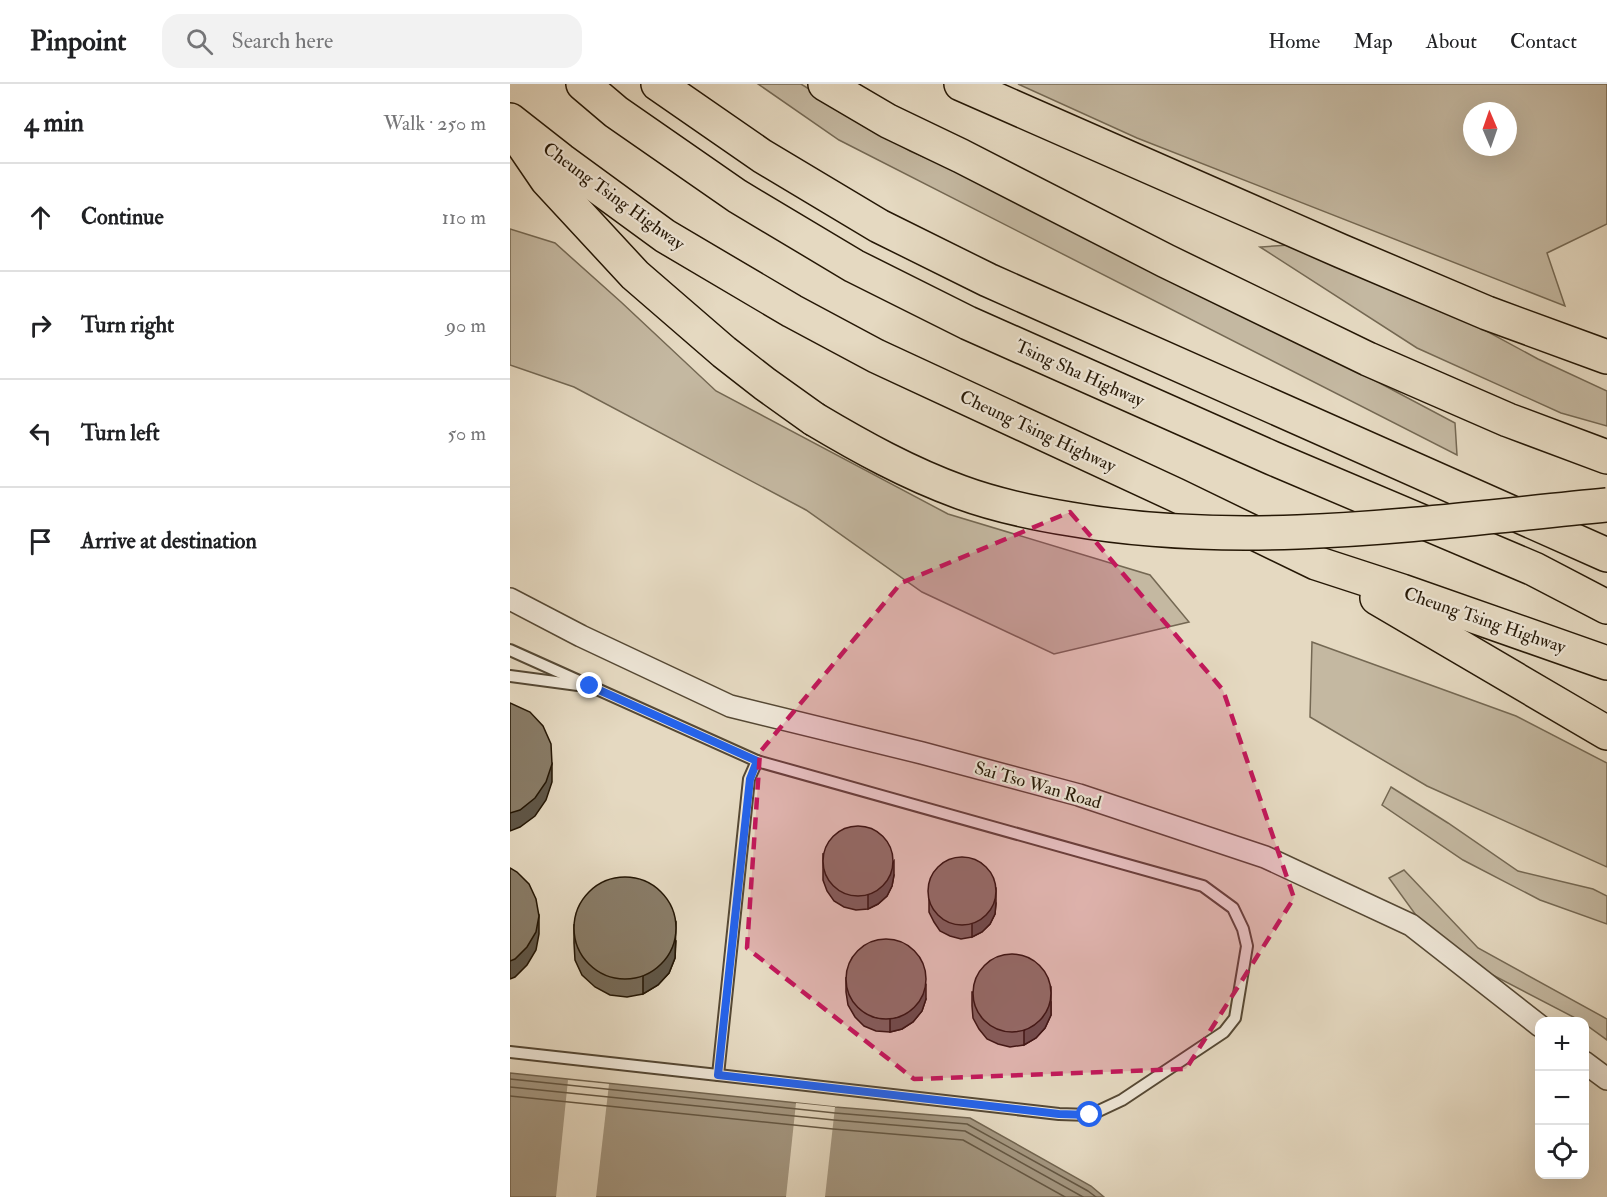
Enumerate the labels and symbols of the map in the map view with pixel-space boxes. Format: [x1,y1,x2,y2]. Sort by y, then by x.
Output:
north arrow [1463,102,1517,156]
street label: Cheung Tsing Highway [538,137,690,256]
street label: Tsing Sha Highway [1012,335,1149,413]
street label: Cheung Tsing Highway [956,385,1120,478]
street label: Cheung Tsing Highway [1401,582,1570,659]
route end [576,672,602,698]
street label: Sai Tso Wan Road [972,756,1104,815]
route start [1076,1101,1102,1127]

